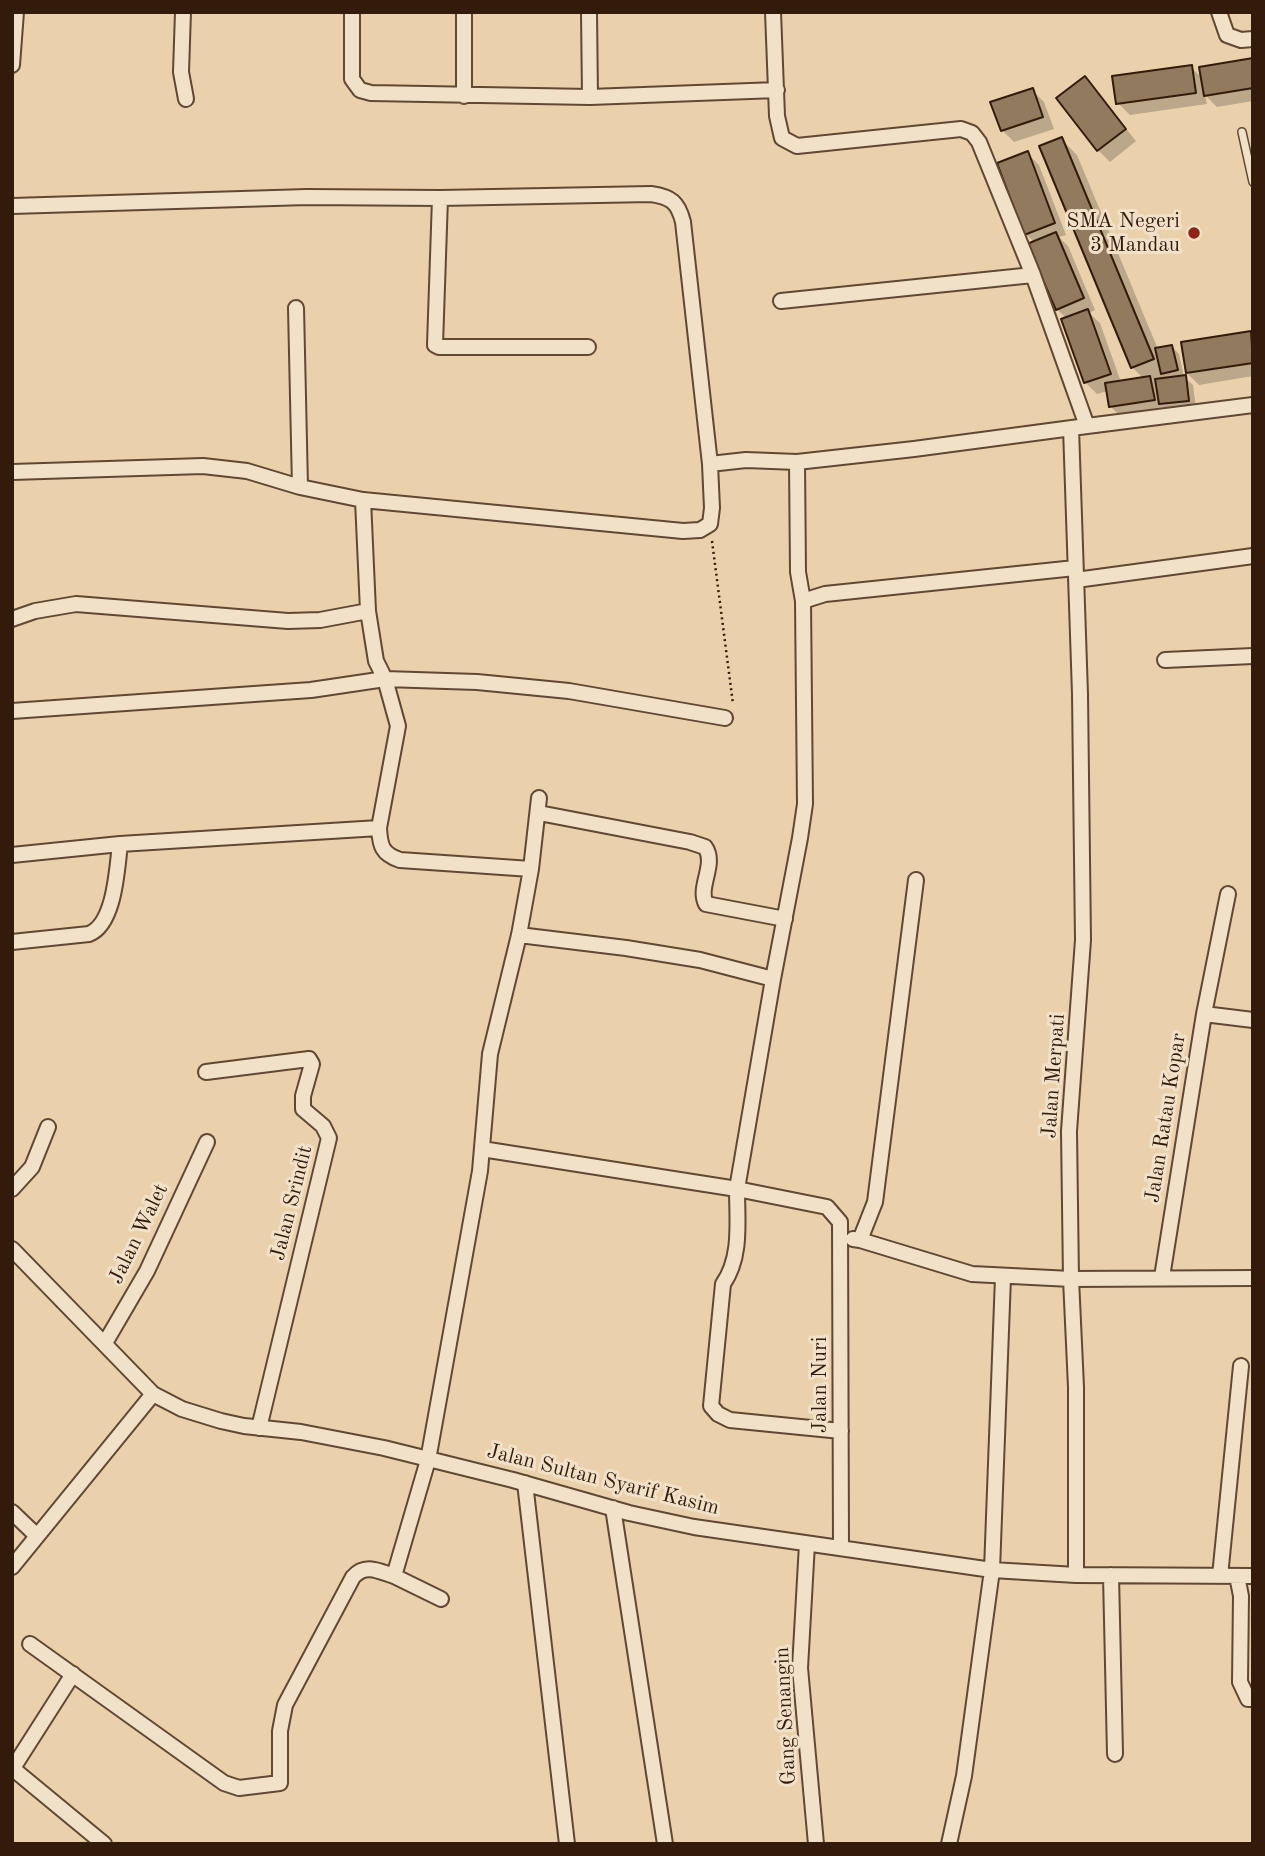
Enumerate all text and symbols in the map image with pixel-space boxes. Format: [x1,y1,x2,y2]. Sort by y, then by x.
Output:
place label: SMA Negeri 3 Mandau [1066,208,1180,258]
marker: SMA Negeri 3 Mandau [1186,225,1202,241]
street label: Jalan Merpati [1037,1013,1071,1139]
street label: Jalan Ratau Kopar [1140,1031,1192,1205]
street label: Jalan Srindit [266,1143,318,1263]
street label: Jalan Walet [104,1180,174,1288]
street label: Jalan Nuri [807,1337,833,1433]
street label: Jalan Sultan Syarif Kasim [484,1439,722,1521]
street label: Gang Senangin [770,1646,802,1786]

